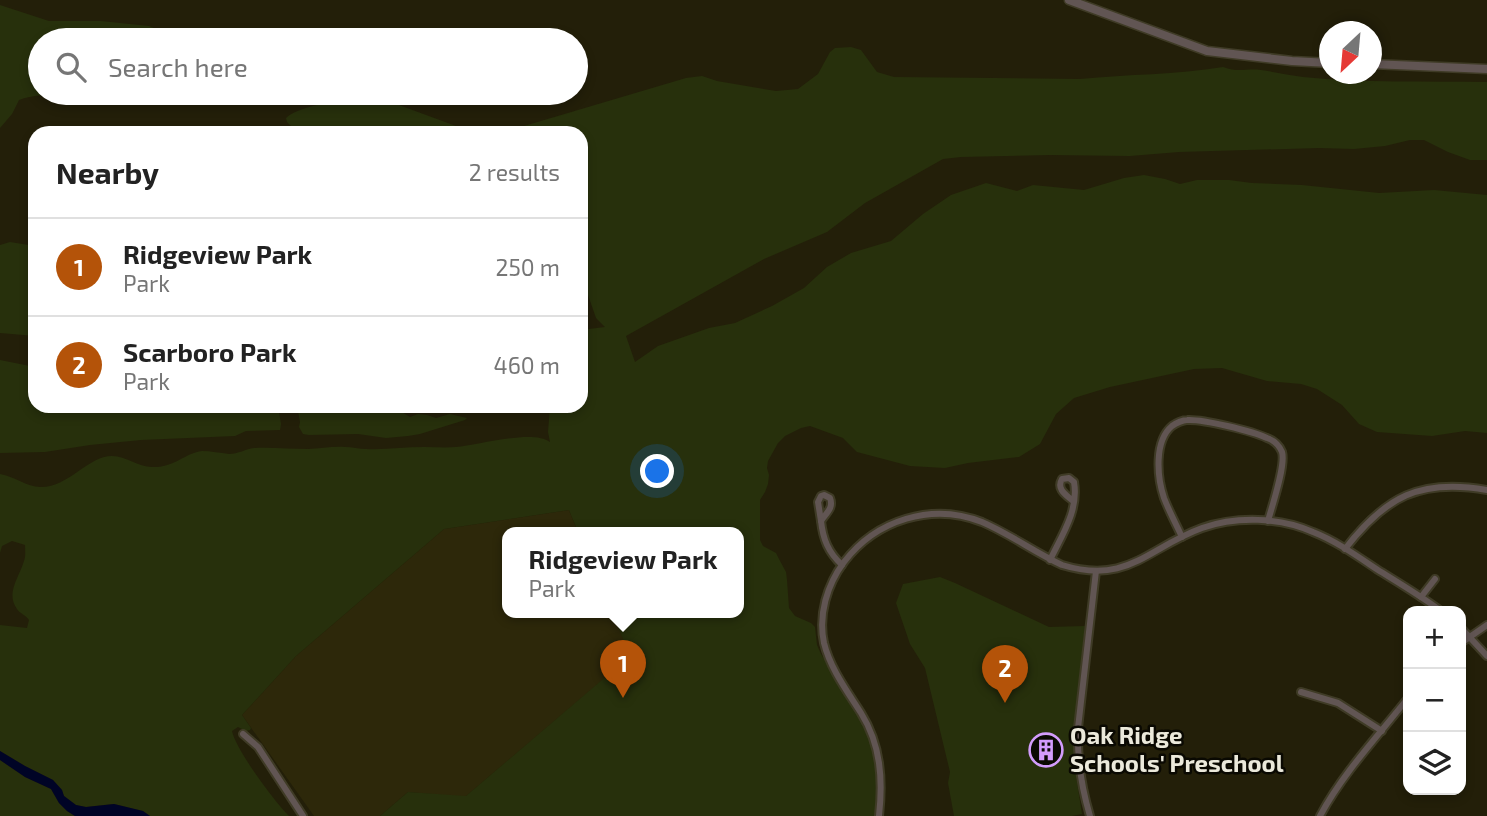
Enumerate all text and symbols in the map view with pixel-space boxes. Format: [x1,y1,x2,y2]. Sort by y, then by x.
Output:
north arrow [1319,21,1382,84]
search box [28,28,588,105]
icon: search [52,48,90,86]
text: Search here [108,51,248,82]
text: Nearby [56,154,159,190]
text: 2 results [469,158,560,186]
text: Ridgeview Park [123,238,312,269]
text: 1 [74,253,84,281]
text: 250 m [496,253,560,281]
text: Park [123,269,170,297]
text: Scarboro Park [123,336,296,367]
text: 2 [72,351,86,379]
text: 460 m [494,351,560,379]
text: Park [123,367,170,395]
your location [640,454,674,488]
popup [502,527,744,618]
text: Ridgeview Park [528,543,718,574]
text: Park [528,574,575,602]
map controls [1403,606,1466,795]
button: + [1403,606,1466,669]
pin: 1 [600,640,646,698]
pin: 2 [982,645,1028,703]
button: − [1403,669,1466,732]
place label: Oak Ridge Schools' Preschool [1070,720,1284,777]
building icon: Oak Ridge Schools' Preschool [1027,731,1065,769]
button: layers [1403,732,1466,795]

